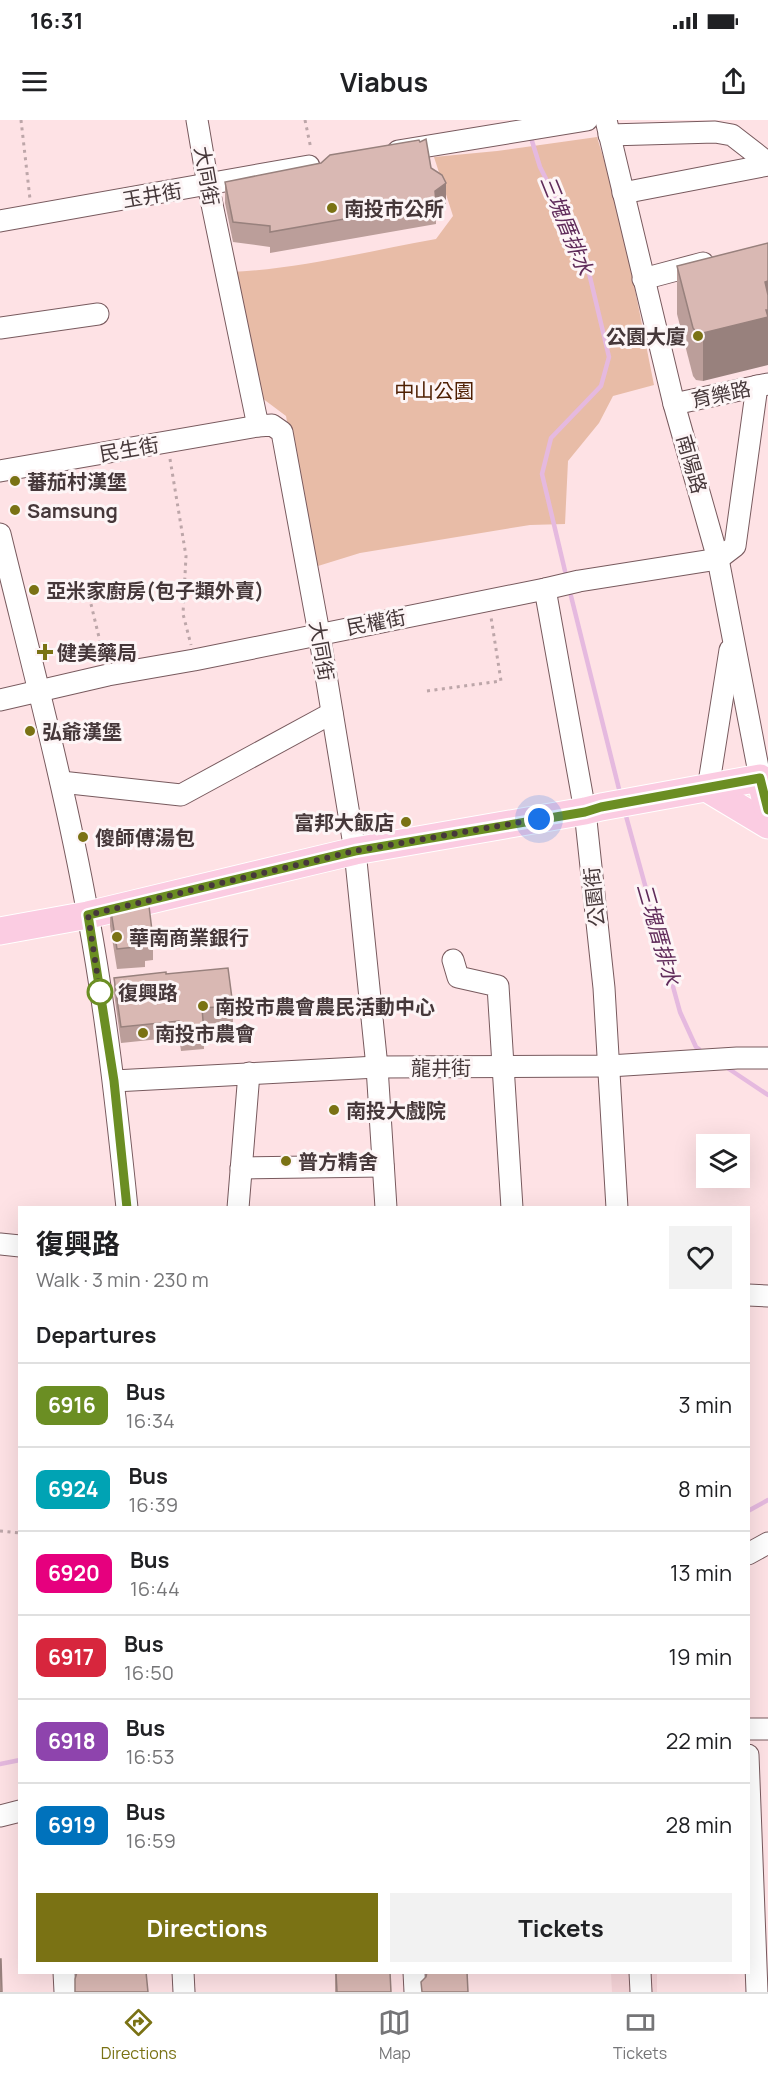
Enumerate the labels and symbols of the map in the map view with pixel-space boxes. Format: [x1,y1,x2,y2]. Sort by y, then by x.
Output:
street label: 大同街 [188,144,226,208]
water label: 三塊厝排水 [534,171,600,280]
street label: 玉井街 [120,176,184,214]
place label: 南投市公所 [344,195,444,222]
marker: 南投市公所 [325,201,339,215]
place label: 公園大廈 [606,323,686,350]
marker: 公園大廈 [691,329,705,343]
street label: 育樂路 [689,375,753,413]
park label: 中山公園 [394,377,474,404]
street label: 民生街 [97,430,161,468]
street label: 南陽路 [671,431,713,497]
place label: 蕃茄村漢堡 [27,468,127,495]
marker: 蕃茄村漢堡 [8,474,22,488]
place label: Samsung [27,497,118,524]
marker: Samsung [8,503,22,517]
place label: 亞米家廚房(包子類外賣) [46,577,264,604]
marker: 亞米家廚房(包子類外賣) [27,583,41,597]
street label: 民權街 [344,603,408,641]
street label: 大同街 [303,619,341,683]
place label: 健美藥局 [57,639,137,666]
marker: 健美藥局 [38,645,52,659]
place label: 弘爺漢堡 [42,718,122,745]
marker: 弘爺漢堡 [23,724,37,738]
your location [524,804,554,834]
place label: 富邦大飯店 [294,809,394,836]
marker: 富邦大飯店 [399,815,413,829]
place label: 傻師傅湯包 [95,824,195,851]
marker: 傻師傅湯包 [76,830,90,844]
street label: 公園街 [577,866,611,928]
water label: 三塊厝排水 [631,880,687,989]
place label: 華南商業銀行 [129,924,249,951]
marker: 華南商業銀行 [110,930,124,944]
marker: 復興路 [87,979,113,1005]
place label: 復興路 [118,979,178,1006]
place label: 南投市農會農民活動中心 [215,993,435,1020]
marker: 南投市農會農民活動中心 [196,999,210,1013]
place label: 南投市農會 [155,1020,255,1047]
marker: 南投市農會 [136,1026,150,1040]
street label: 龍井街 [411,1054,471,1081]
place label: 南投大戲院 [346,1097,446,1124]
marker: 南投大戲院 [327,1103,341,1117]
place label: 普方精舍 [298,1148,378,1175]
marker: 普方精舍 [279,1154,293,1168]

